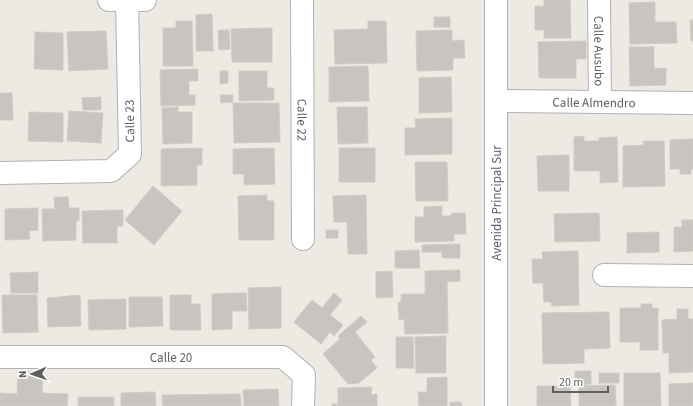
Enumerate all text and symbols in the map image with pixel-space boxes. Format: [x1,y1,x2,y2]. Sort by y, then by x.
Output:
street label: Calle Ausubo [589,16,608,86]
street label: Calle Almendro [552,94,636,112]
street label: Calle 22 [292,99,311,141]
street label: Calle 23 [121,100,139,142]
street label: Avenida Principal Sur [488,145,506,261]
street label: Calle 20 [150,349,192,367]
north arrow [12,354,52,394]
scale bar [553,368,608,394]
text: N [15,370,30,378]
text: 20 m [559,374,583,391]

